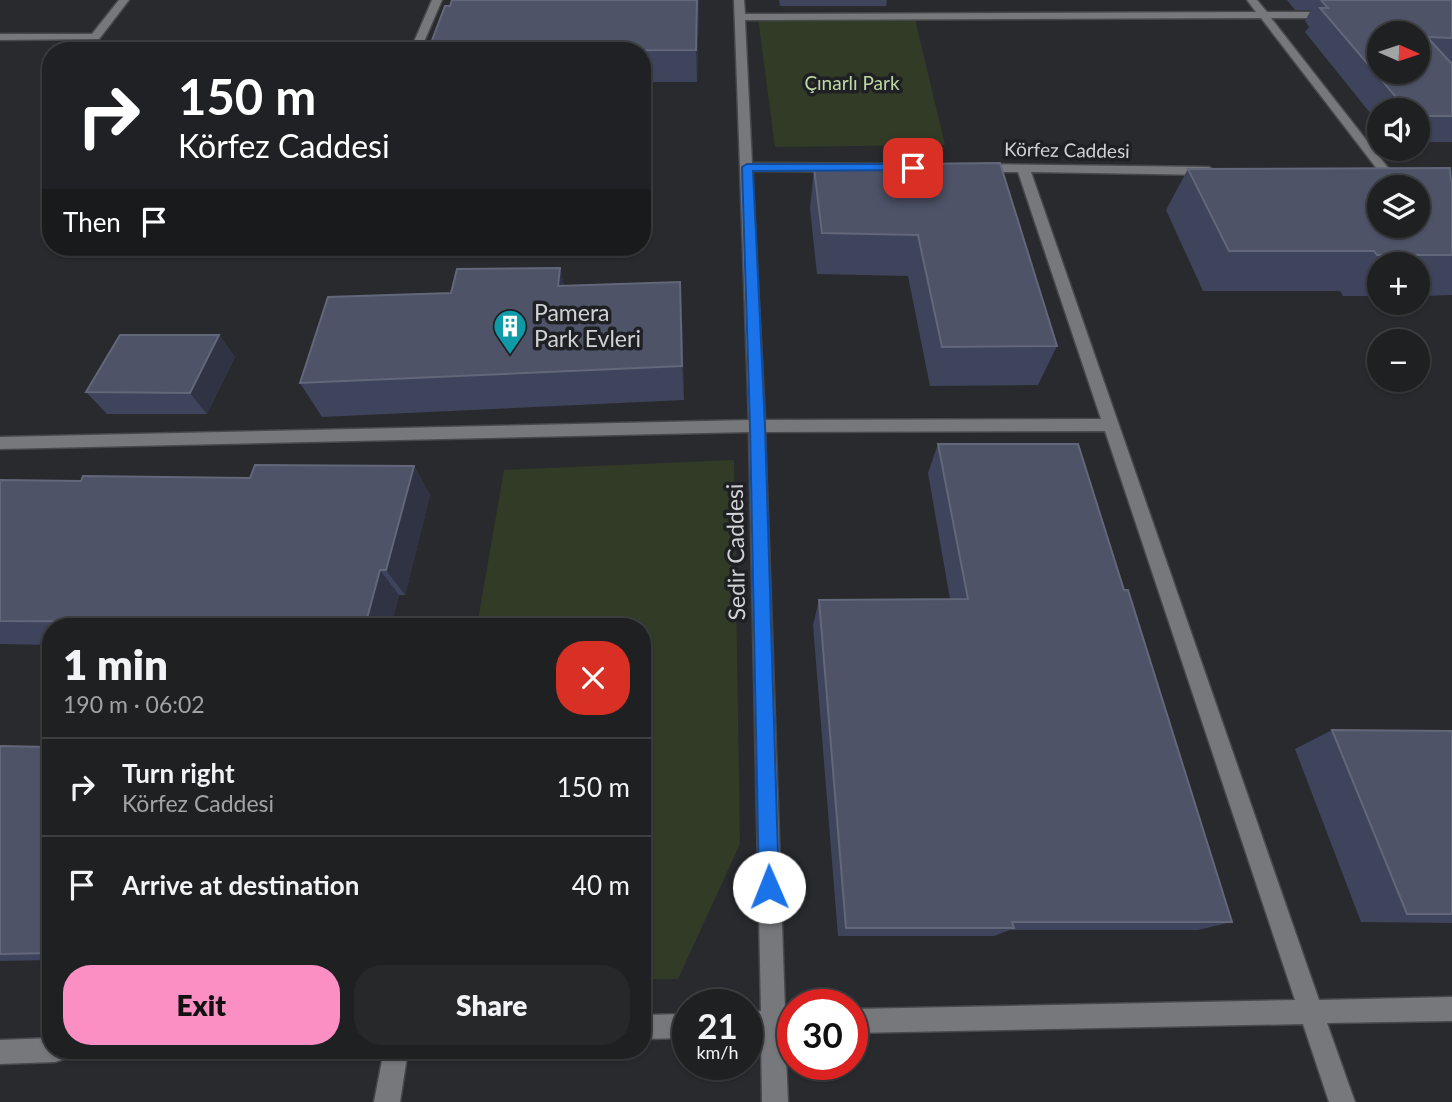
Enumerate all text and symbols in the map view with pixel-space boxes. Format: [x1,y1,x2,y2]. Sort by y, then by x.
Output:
north arrow [1367,21,1430,84]
map controls [1367,21,1430,392]
text: 150 m [178,67,316,125]
icon: right [63,70,154,161]
park label: Çınarlı Park [804,71,900,94]
button: sound [1367,98,1430,161]
text: Körfez Caddesi [178,126,390,165]
street label: Körfez Caddesi [1004,137,1130,162]
pin [883,138,943,198]
icon: arrive [894,149,932,187]
button: layers [1367,175,1430,238]
icon: arrive [135,203,173,241]
text: Then [63,206,121,238]
button: + [1367,252,1430,315]
place label: Pamera Park Evleri [534,298,641,352]
building icon: Pamera Park Evleri [491,307,529,356]
button: − [1367,329,1430,392]
street label: Sedir Caddesi [720,483,750,621]
text: 1 min [63,639,168,689]
button: close [556,641,630,715]
text: 190 m · 06:02 [63,690,205,718]
text: Turn right [122,757,235,789]
icon: right [63,768,101,806]
text: 150 m [557,771,630,803]
text: Körfez Caddesi [122,789,274,817]
position arrow [732,850,806,924]
icon: arrive [63,866,101,904]
text: Arrive at destination [122,869,359,901]
text: 40 m [572,869,630,901]
button: Exit [63,965,340,1045]
button: Share [354,965,630,1045]
speed limit sign: 30 [777,989,868,1080]
text: 21 [697,1004,738,1046]
text: km/h [696,1041,739,1063]

